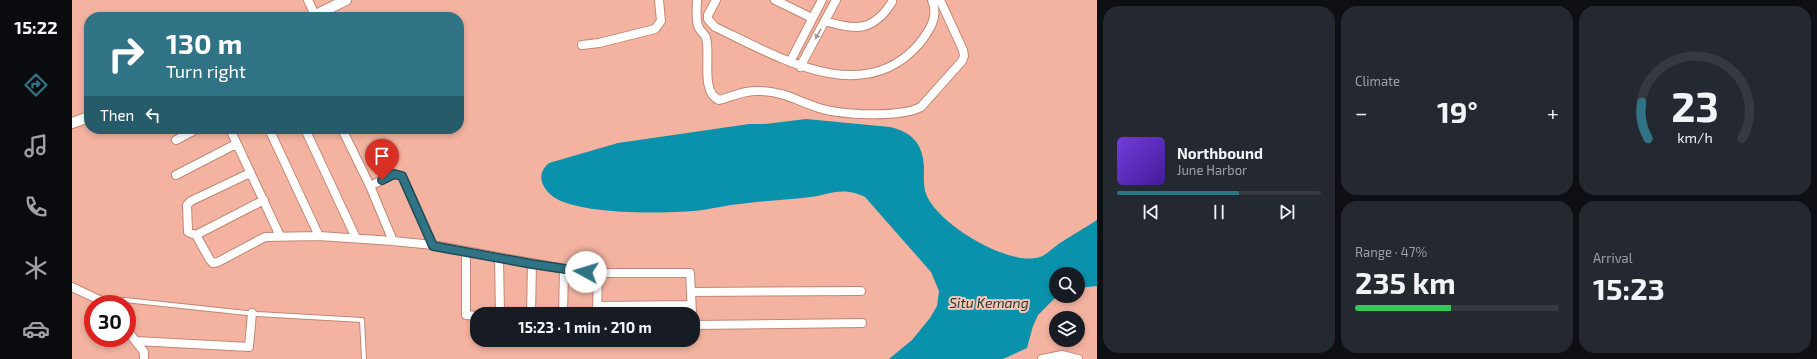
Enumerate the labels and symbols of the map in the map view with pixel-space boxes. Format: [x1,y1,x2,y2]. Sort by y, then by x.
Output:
one-way arrow [815,28,822,39]
pin [365,139,399,180]
position arrow [565,251,607,293]
water label: Situ Kemang [949,294,1029,311]
speed limit sign: 30 [84,295,136,347]

